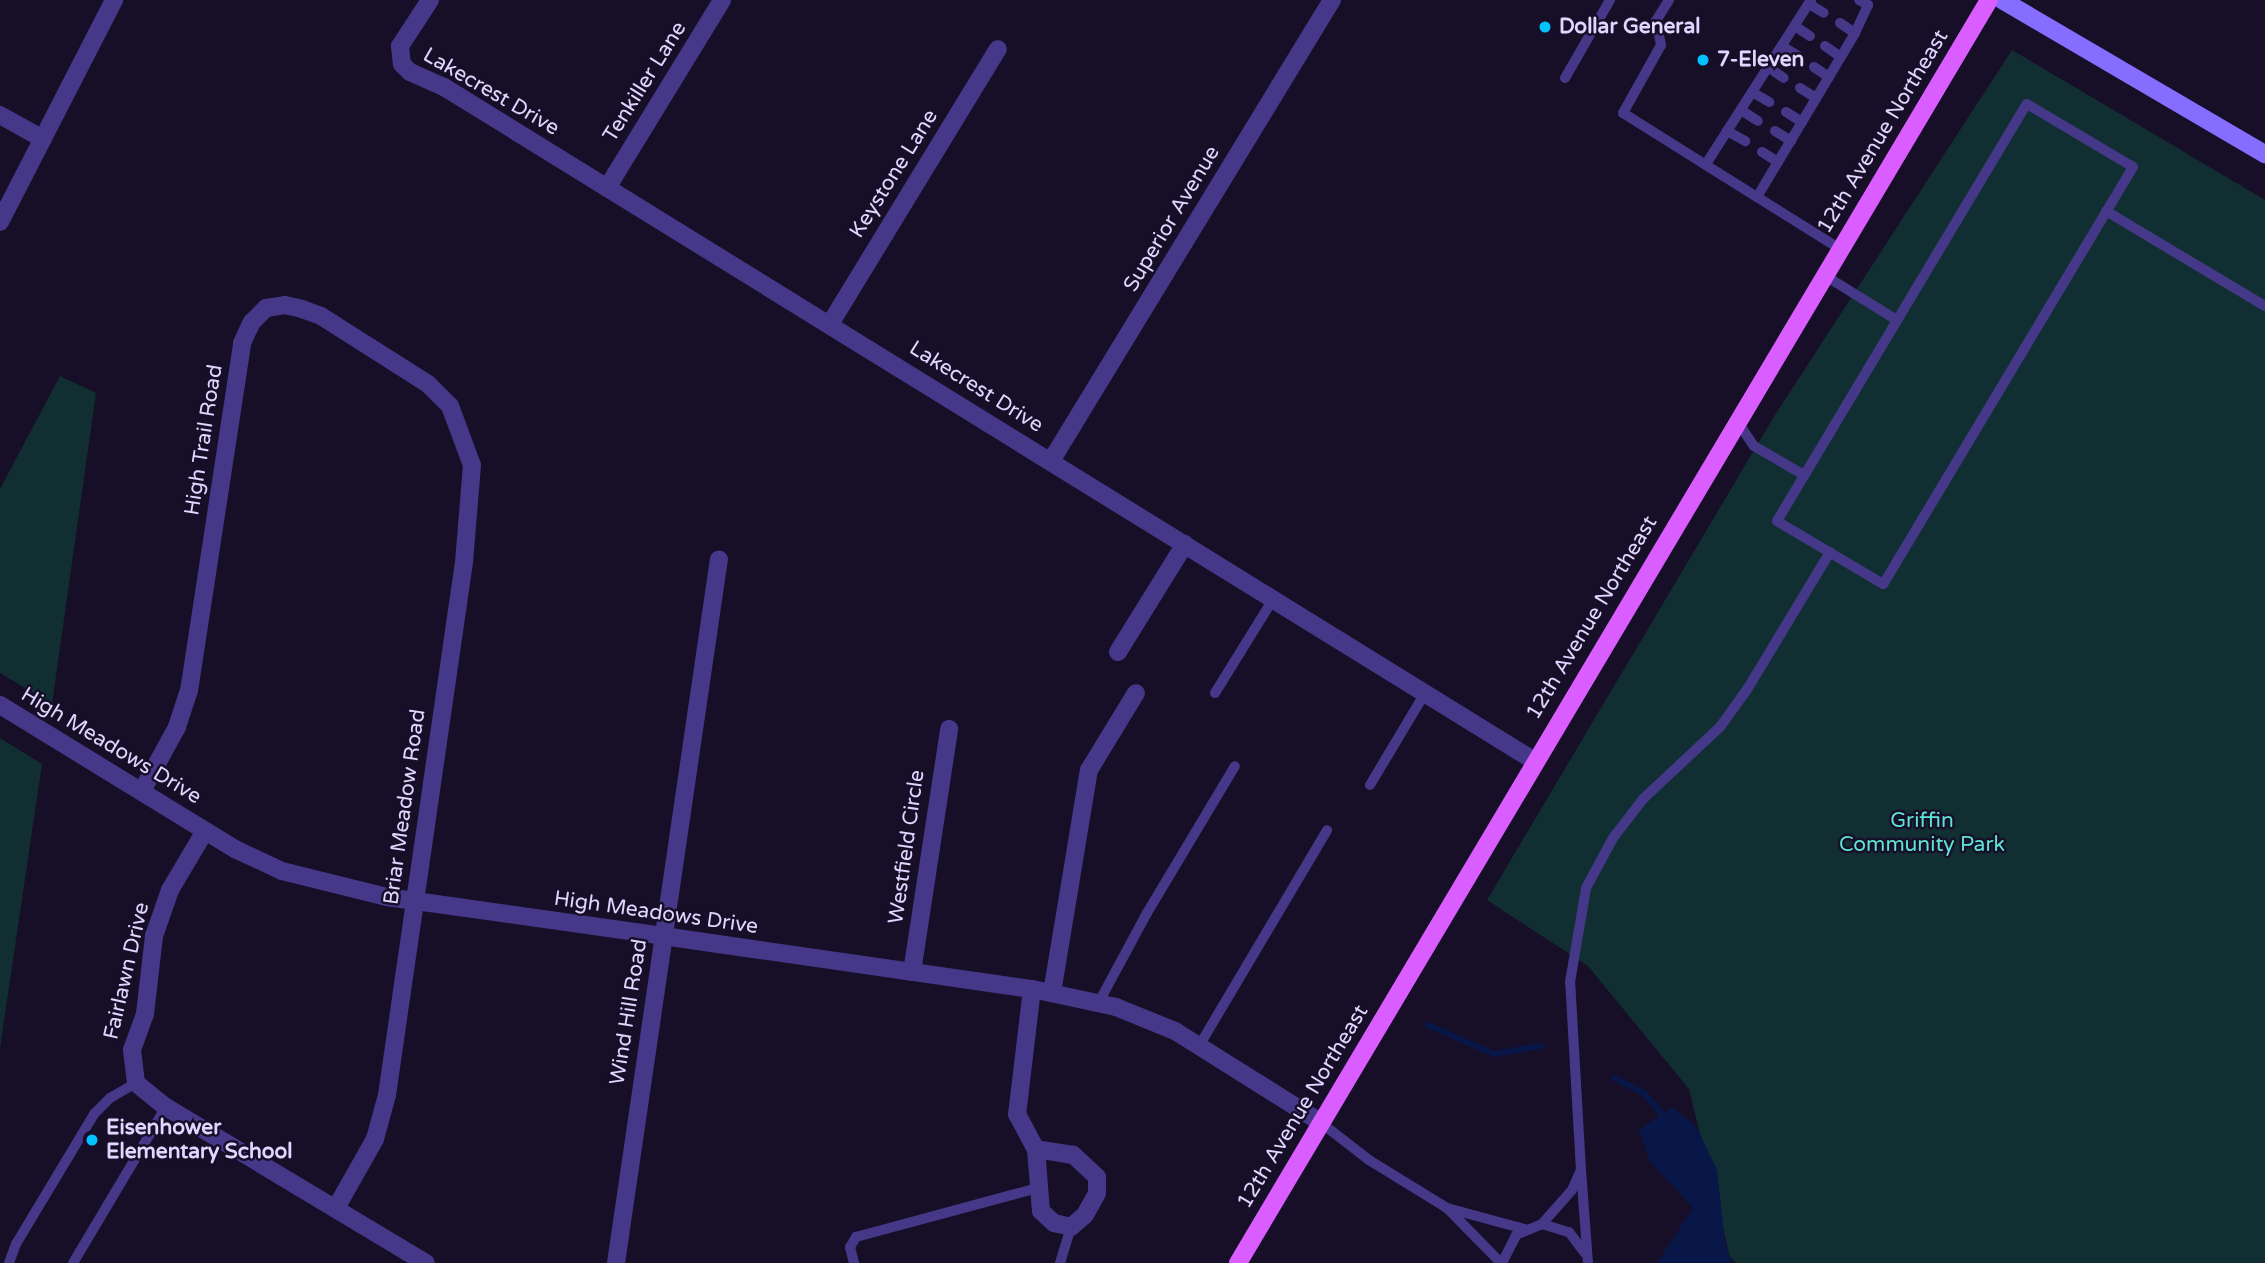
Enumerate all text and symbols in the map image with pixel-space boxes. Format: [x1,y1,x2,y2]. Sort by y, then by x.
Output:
place label: Dollar General [1559,14,1700,40]
street label: Tenkiller Lane [598,17,692,147]
marker: Dollar General [1537,19,1553,35]
street label: 12th Avenue Northeast [1812,26,1954,238]
street label: Lakecrest Drive [418,43,564,141]
place label: 7-Eleven [1717,47,1804,73]
marker: 7-Eleven [1695,52,1711,68]
street label: Keystone Lane [845,105,943,243]
street label: Superior Avenue [1119,142,1225,296]
street label: Lakecrest Drive [904,336,1048,438]
street label: High Trail Road [180,363,228,517]
street label: 12th Avenue Northeast [1521,512,1663,724]
street label: High Meadows Drive [16,682,206,810]
street label: Briar Meadow Road [379,708,431,906]
street label: Westfield Circle [884,768,930,926]
park label: Griffin Community Park [1839,808,2005,858]
street label: High Meadows Drive [552,886,760,940]
street label: Fairlawn Drive [99,900,155,1042]
street label: Wind Hill Road [605,937,653,1087]
street label: 12th Avenue Northeast [1232,1001,1374,1213]
place label: Eisenhower Elementary School [106,1115,293,1165]
marker: Eisenhower Elementary School [84,1132,100,1148]

